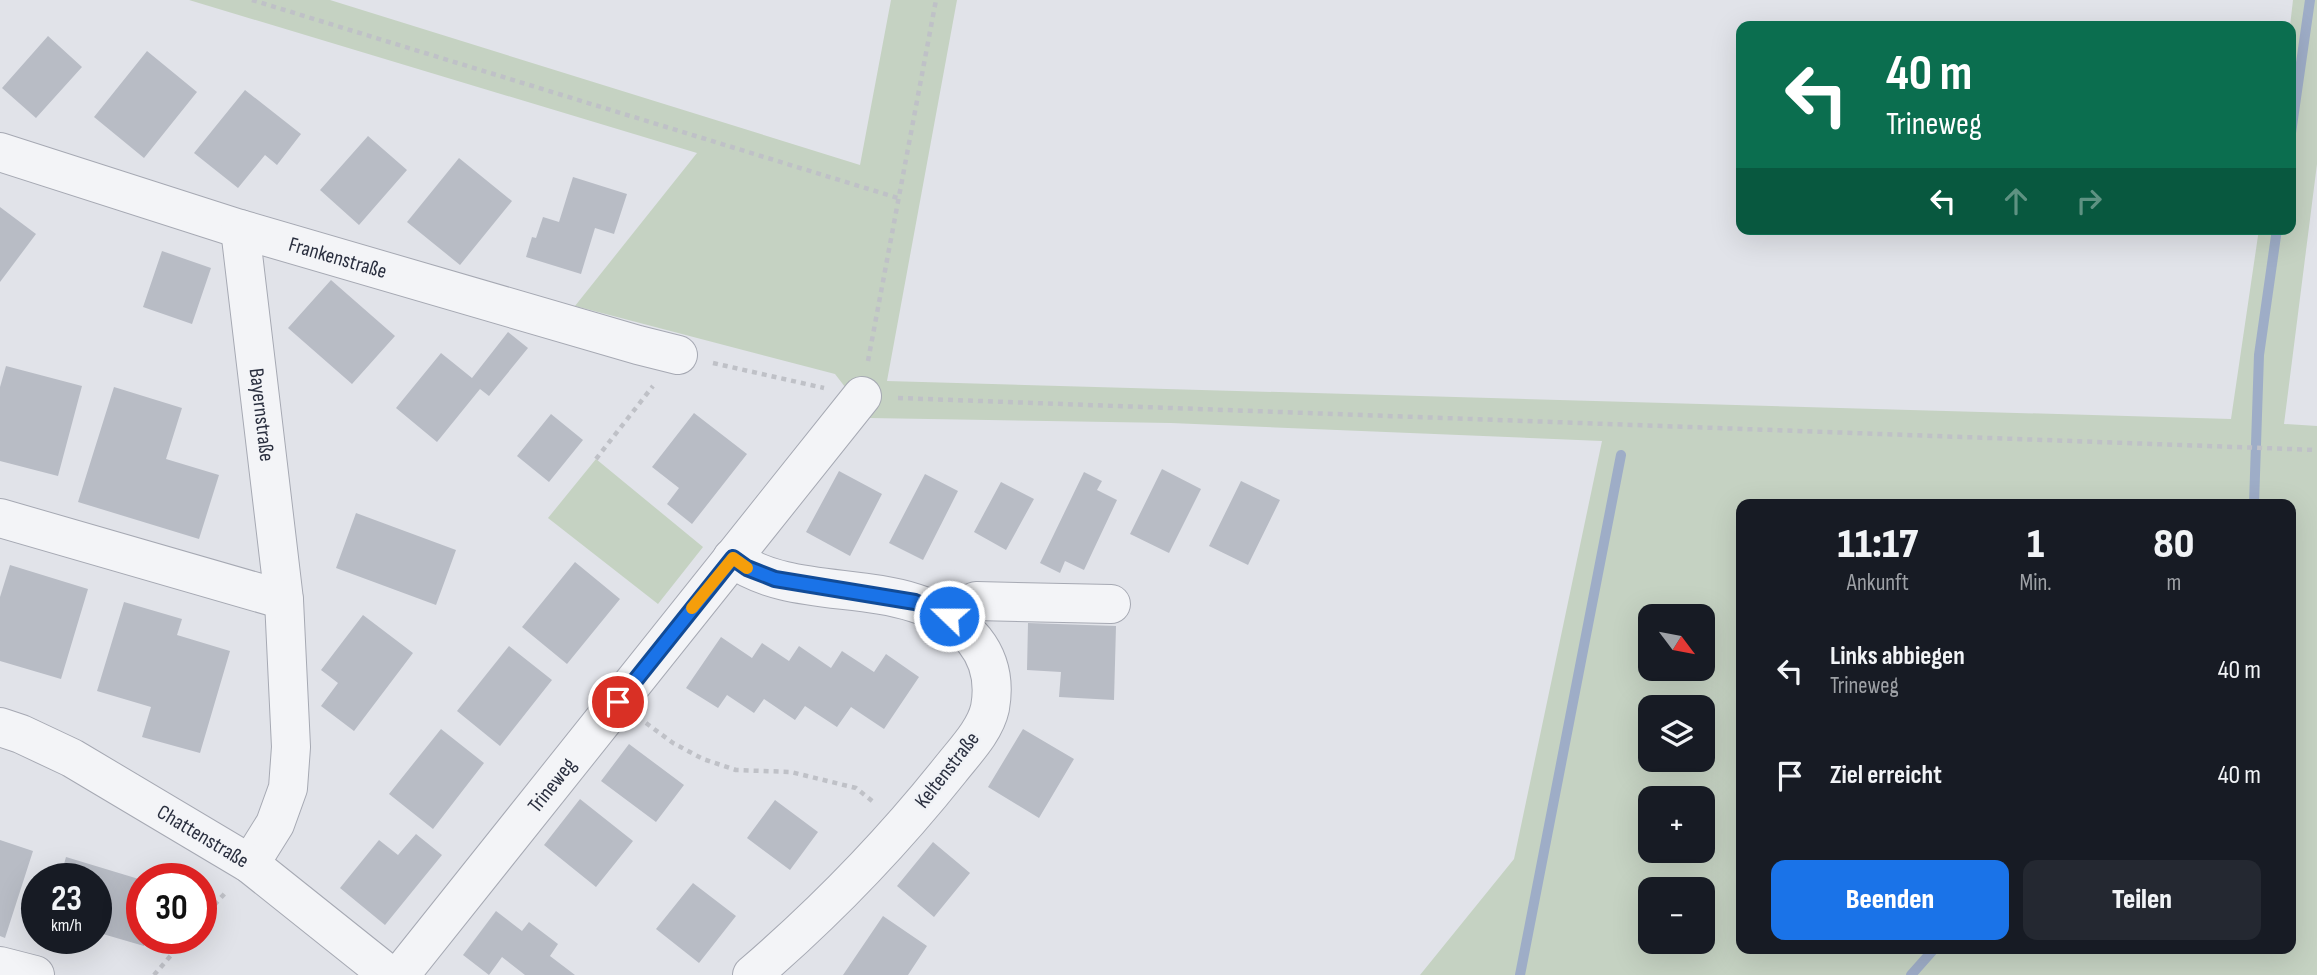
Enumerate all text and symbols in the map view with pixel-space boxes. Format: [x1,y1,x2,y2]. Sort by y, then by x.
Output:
text: 40 m [1886,45,1972,104]
icon: left [1771,49,1862,140]
text: Trineweg [1886,105,1982,144]
icon: left [1924,182,1962,220]
icon: ahead [1997,182,2035,220]
icon: right [2070,182,2108,220]
street label: Frankenstraße [286,231,390,284]
street label: Bayernstraße [244,367,280,463]
text: 11:17 [1838,519,1918,570]
text: 1 [2027,519,2044,570]
text: 80 [2153,519,2194,570]
text: Ankunft [1847,569,1909,597]
text: Min. [2020,569,2052,597]
text: m [2166,569,2181,597]
position arrow [912,579,986,653]
north arrow [1638,604,1715,681]
map controls [1638,604,1715,954]
text: Links abbiegen [1830,641,1965,672]
icon: left [1771,652,1809,690]
text: 40 m [2218,655,2261,686]
pin [588,672,648,732]
text: Trineweg [1830,672,1899,700]
icon: arrive [599,683,637,721]
button: layers [1638,695,1715,772]
street label: Keltenstraße [909,727,985,813]
street label: Trineweg [522,753,581,817]
icon: arrive [1771,757,1809,795]
text: Ziel erreicht [1830,760,1942,791]
text: 40 m [2218,760,2261,791]
button: + [1638,786,1715,863]
street label: Chattenstraße [153,799,253,873]
button: Beenden [1771,860,2009,940]
button: Teilen [2023,860,2261,940]
speed limit sign: 30 [126,863,217,954]
button: − [1638,877,1715,954]
text: 23 [51,878,82,921]
text: km/h [51,915,82,936]

